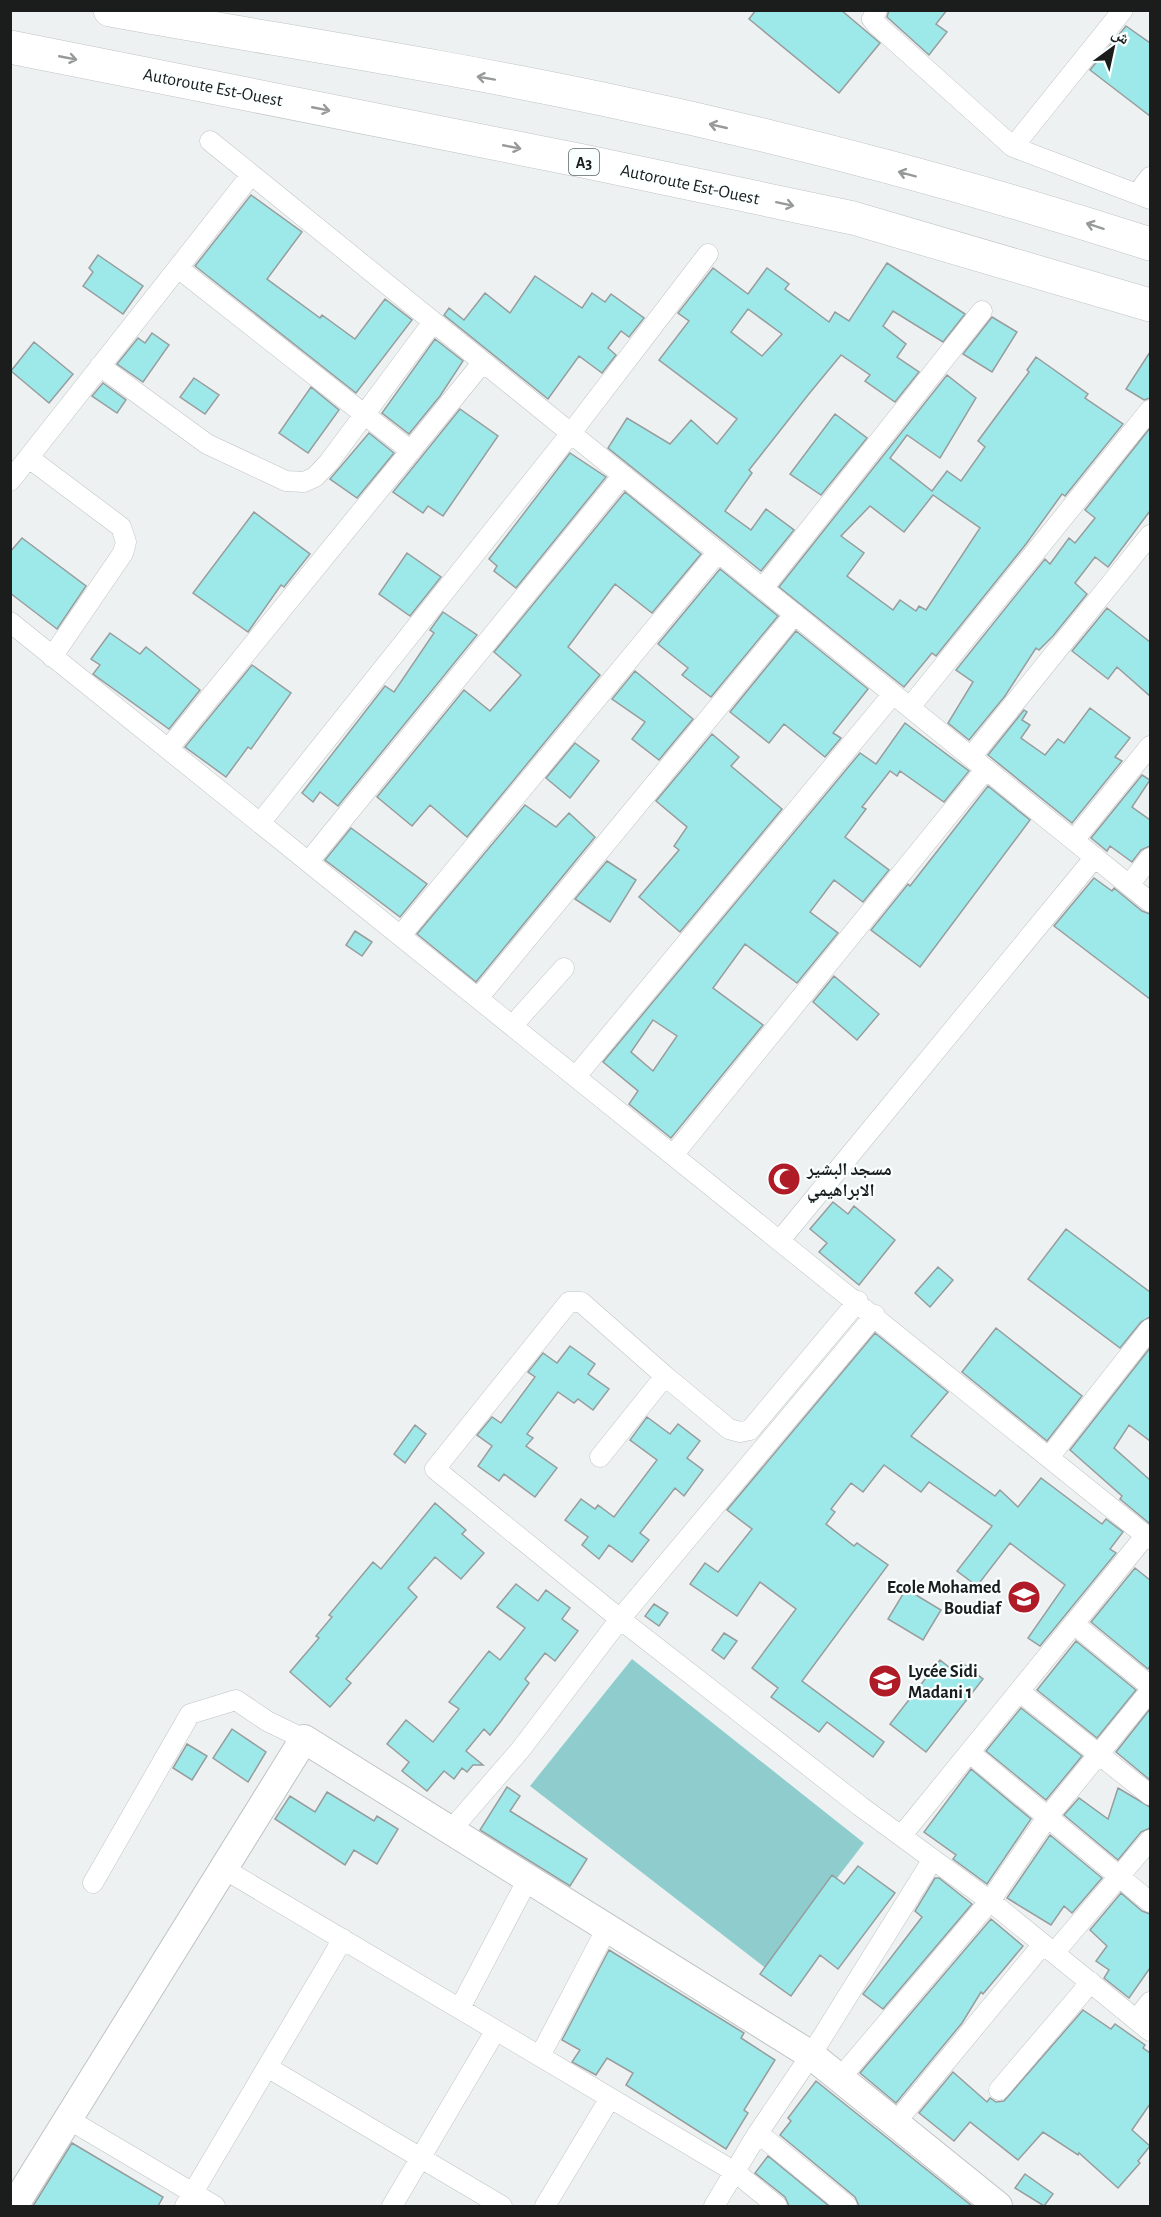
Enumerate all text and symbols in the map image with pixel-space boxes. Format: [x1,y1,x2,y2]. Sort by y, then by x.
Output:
north arrow [1083,18,1143,78]
text: ش [1109,25,1132,48]
one-way arrow [58,53,77,64]
street label: Autoroute Est-Ouest [142,66,284,110]
one-way arrow [477,72,496,83]
one-way arrow [311,104,330,115]
one-way arrow [709,120,728,132]
one-way arrow [502,142,521,153]
road number: A3 [569,149,599,175]
street label: Autoroute Est-Ouest [619,161,761,209]
one-way arrow [898,167,917,179]
one-way arrow [775,199,795,210]
one-way arrow [1086,220,1105,231]
mosque icon: مسجد البشير الابراهيمي [766,1161,802,1197]
place label: مسجد البشير الابراهيمي [806,1161,892,1204]
place label: Ecole Mohamed Boudiaf [887,1579,1003,1618]
school or university icon: Ecole Mohamed Boudiaf [1006,1579,1042,1615]
school or university icon: Lycée Sidi Madani 1 [867,1663,903,1699]
place label: Lycée Sidi Madani 1 [908,1663,978,1702]

